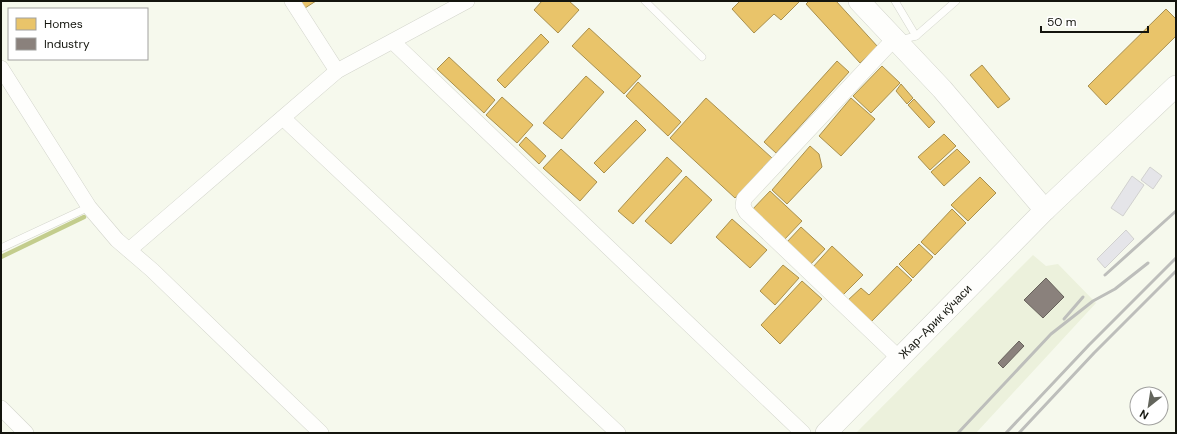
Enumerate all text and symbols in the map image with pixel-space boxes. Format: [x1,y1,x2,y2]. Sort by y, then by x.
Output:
legend [8,8,148,60]
scale bar [1041,8,1148,34]
text: 50 m [1047,14,1076,30]
text: Homes [44,16,83,32]
text: Industry [44,36,90,52]
street label: Жар-Арик кўчаси [895,281,975,362]
north arrow [1129,386,1169,426]
text: N [1137,407,1151,423]

